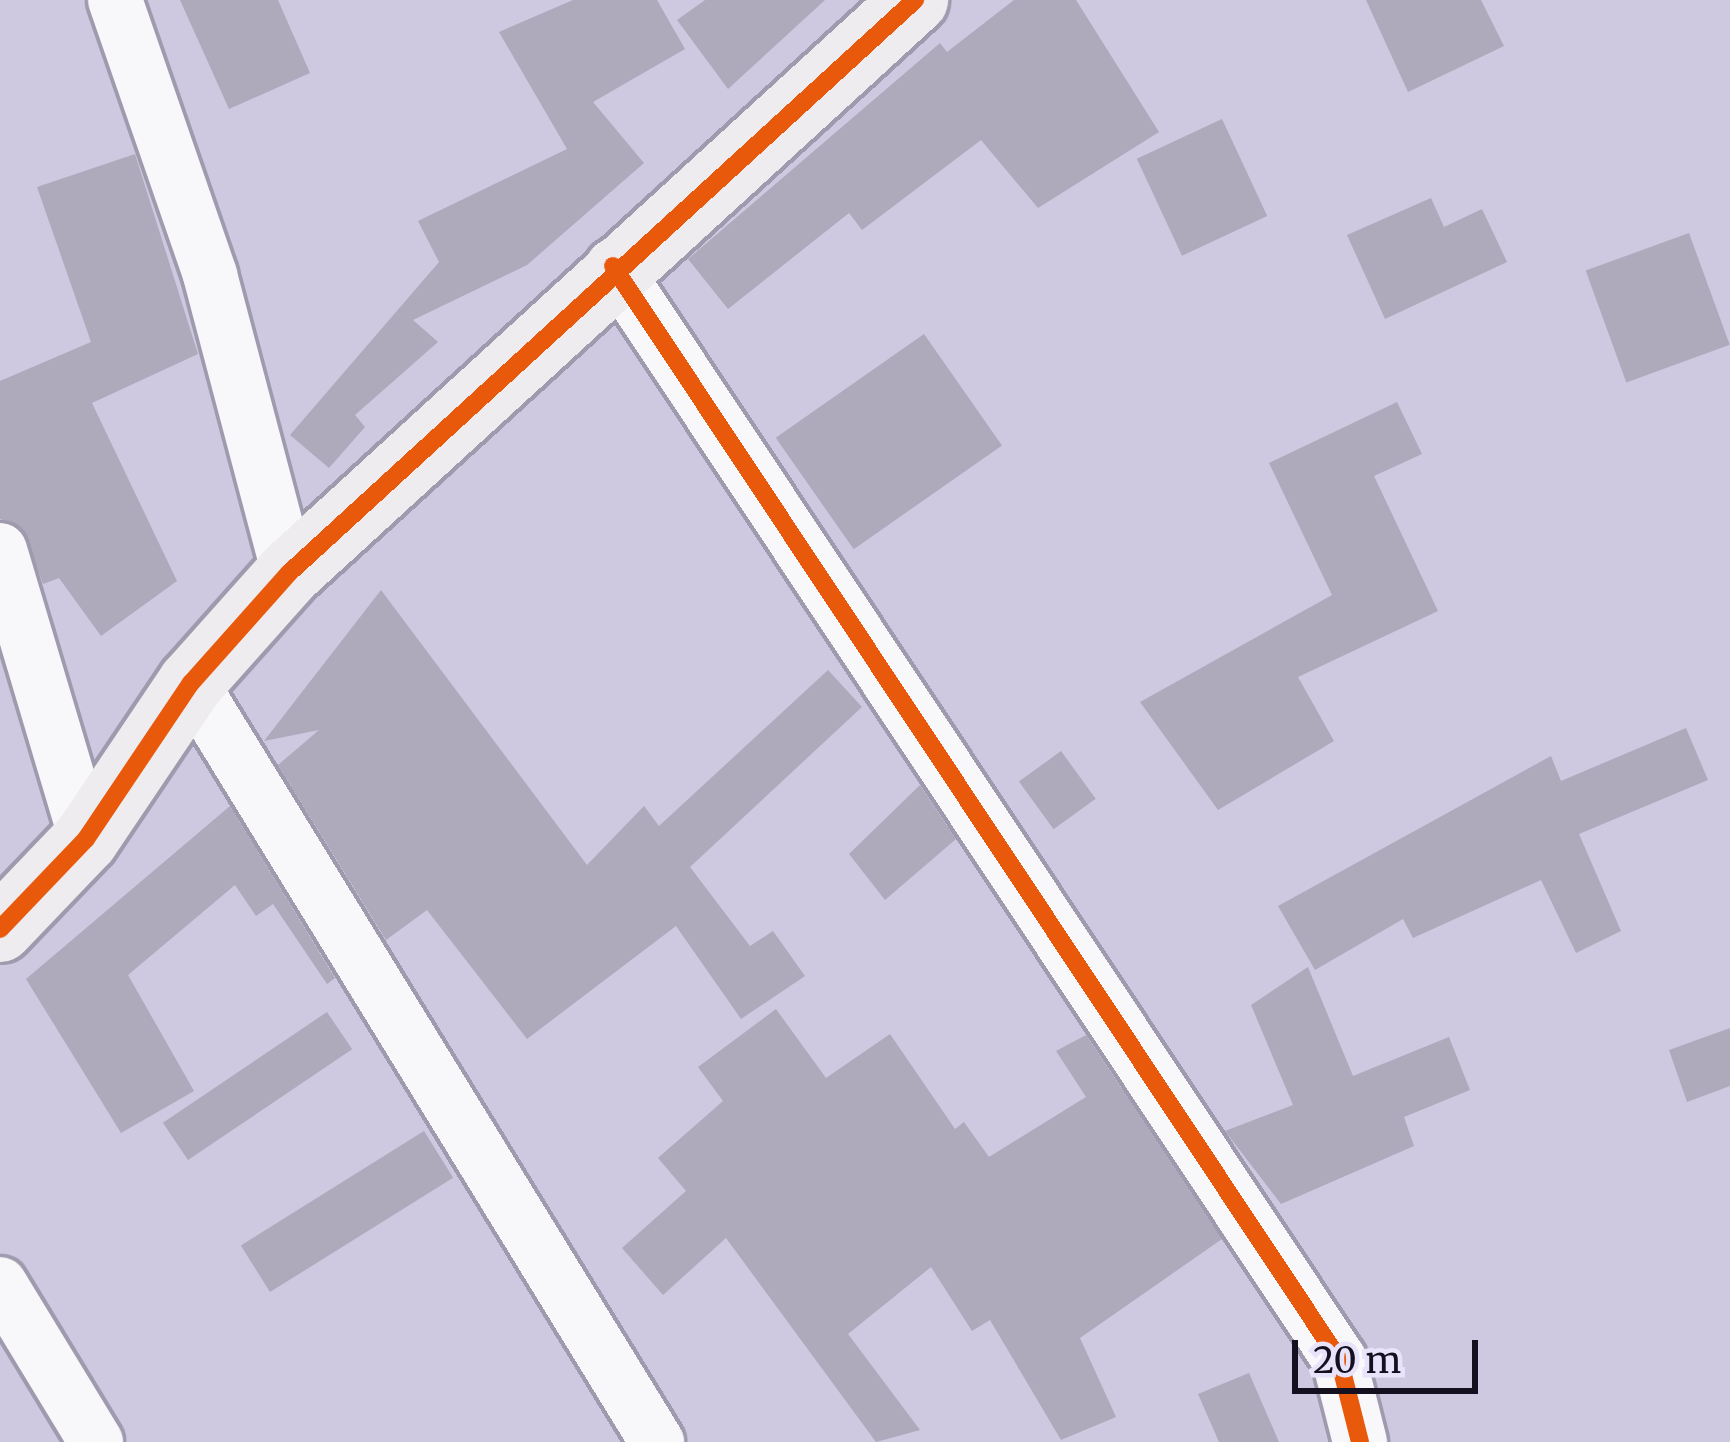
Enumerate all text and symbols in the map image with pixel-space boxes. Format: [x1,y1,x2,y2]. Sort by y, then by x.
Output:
scale bar [1298,1316,1484,1390]
text: 20 m [1313,1338,1401,1383]

